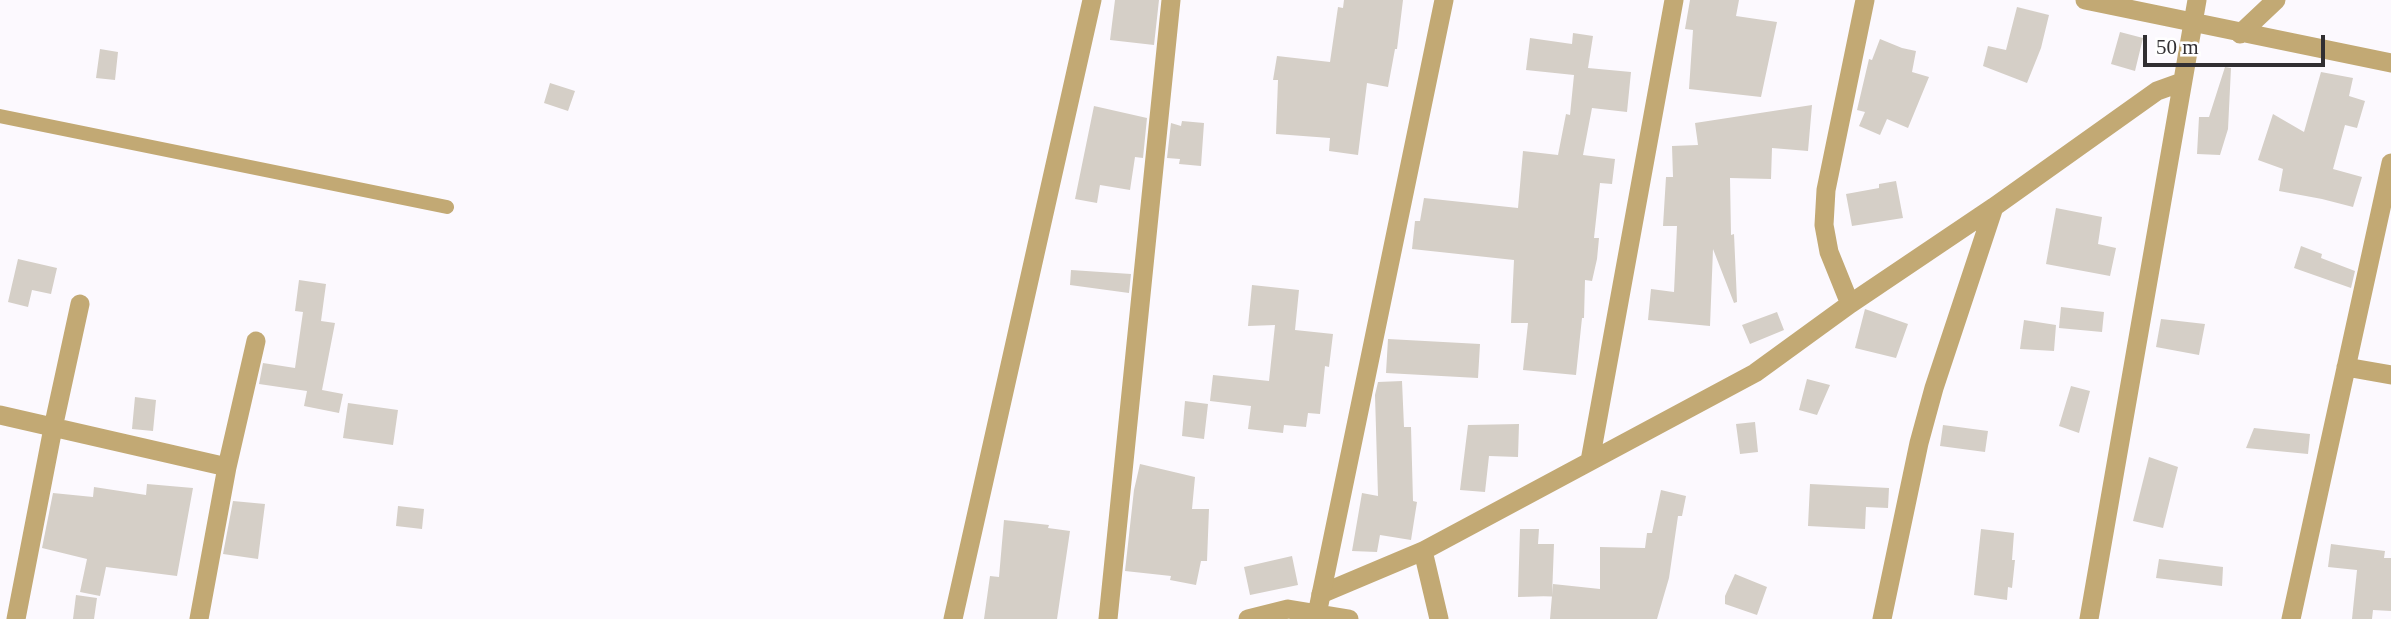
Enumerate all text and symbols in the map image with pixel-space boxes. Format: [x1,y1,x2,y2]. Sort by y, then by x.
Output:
scale bar [2146,21,2328,65]
text: 50 m [2156,35,2199,59]

